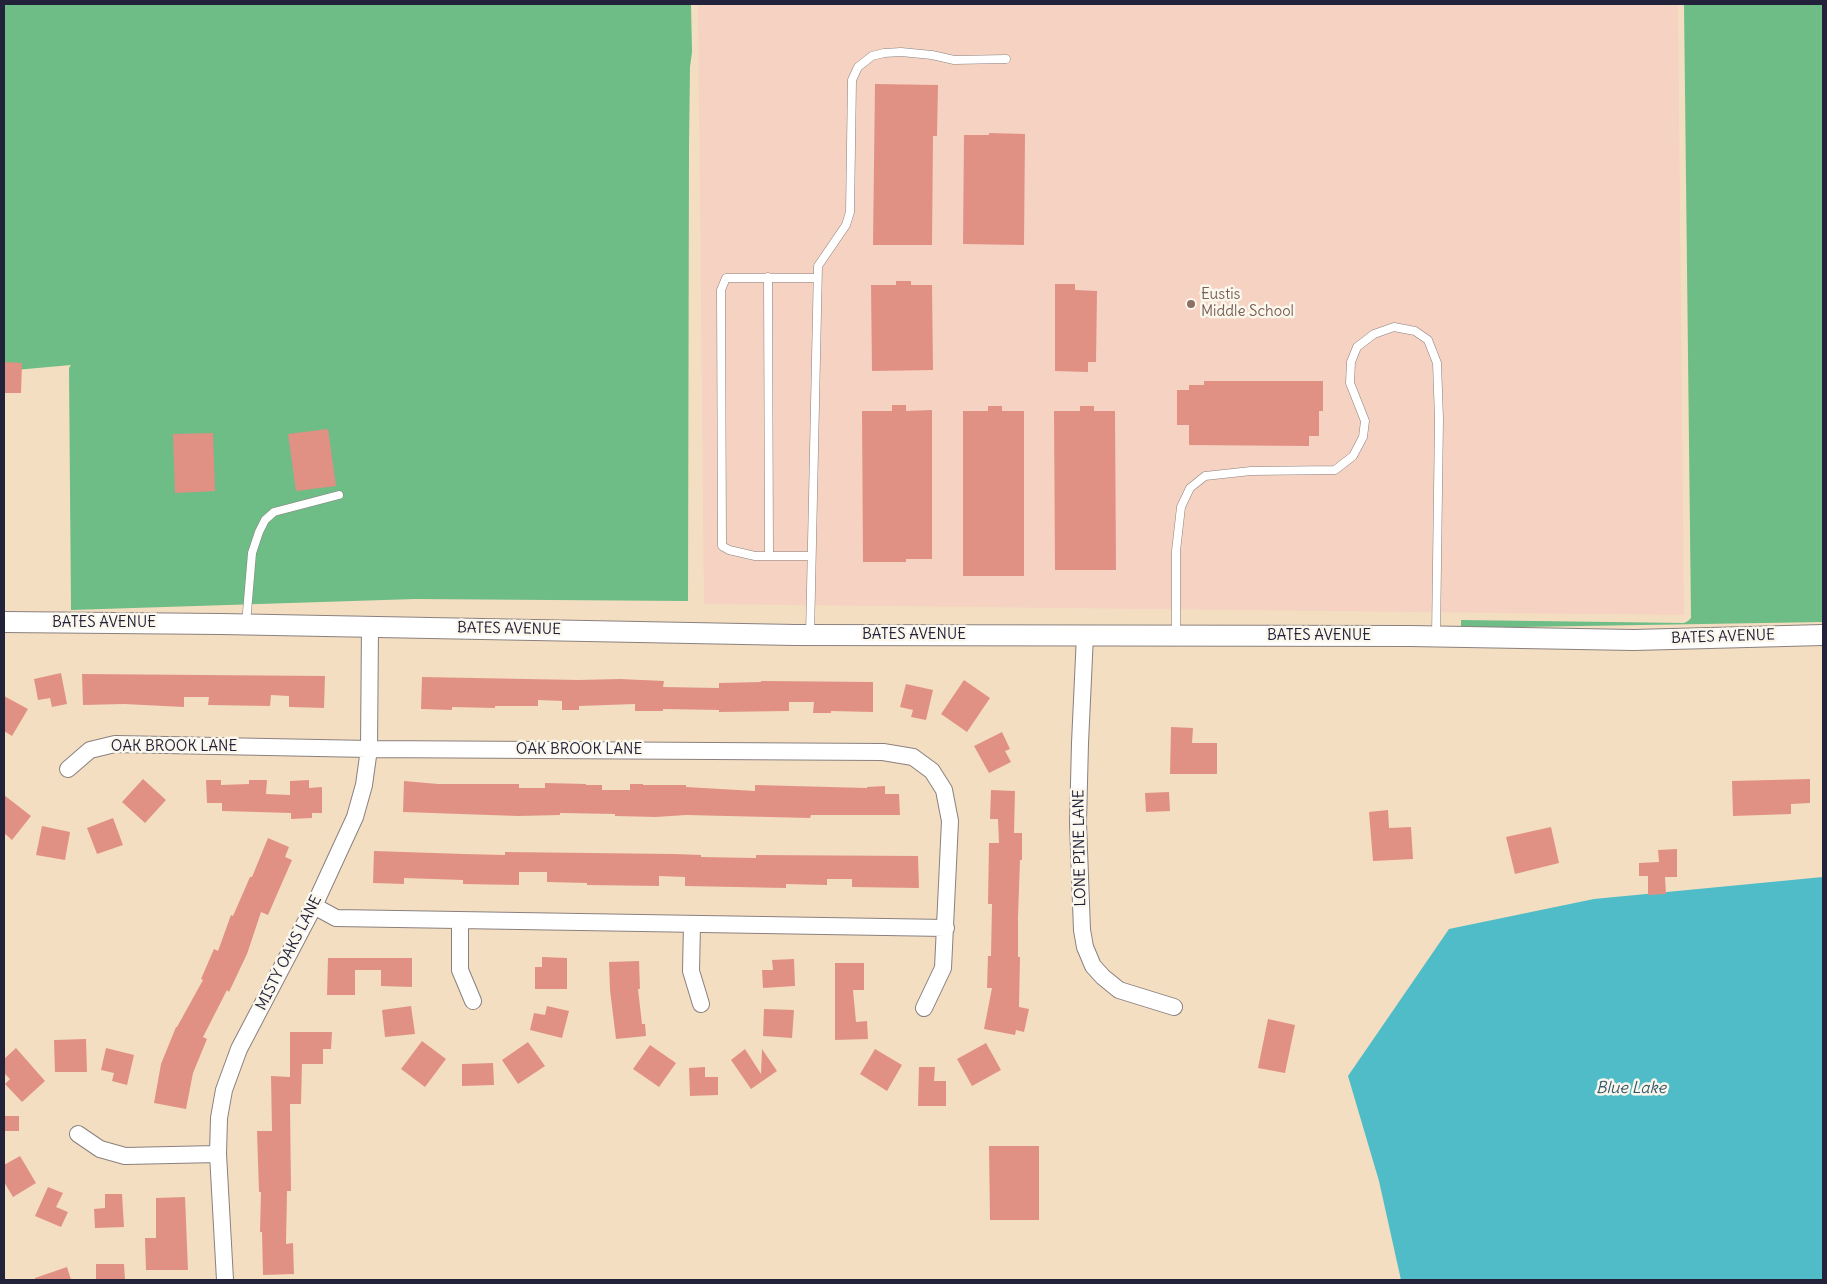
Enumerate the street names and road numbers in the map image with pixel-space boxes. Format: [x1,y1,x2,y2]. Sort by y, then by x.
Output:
street label: BATES AVENUE [52,614,156,632]
street label: BATES AVENUE [457,619,561,639]
street label: BATES AVENUE [862,626,966,644]
street label: BATES AVENUE [1671,626,1775,648]
street label: BATES AVENUE [1267,627,1371,645]
street label: OAK BROOK LANE [111,738,237,756]
street label: OAK BROOK LANE [516,741,642,759]
street label: LONE PINE LANE [1070,789,1090,907]
street label: MISTY OAKS LANE [252,893,326,1013]

